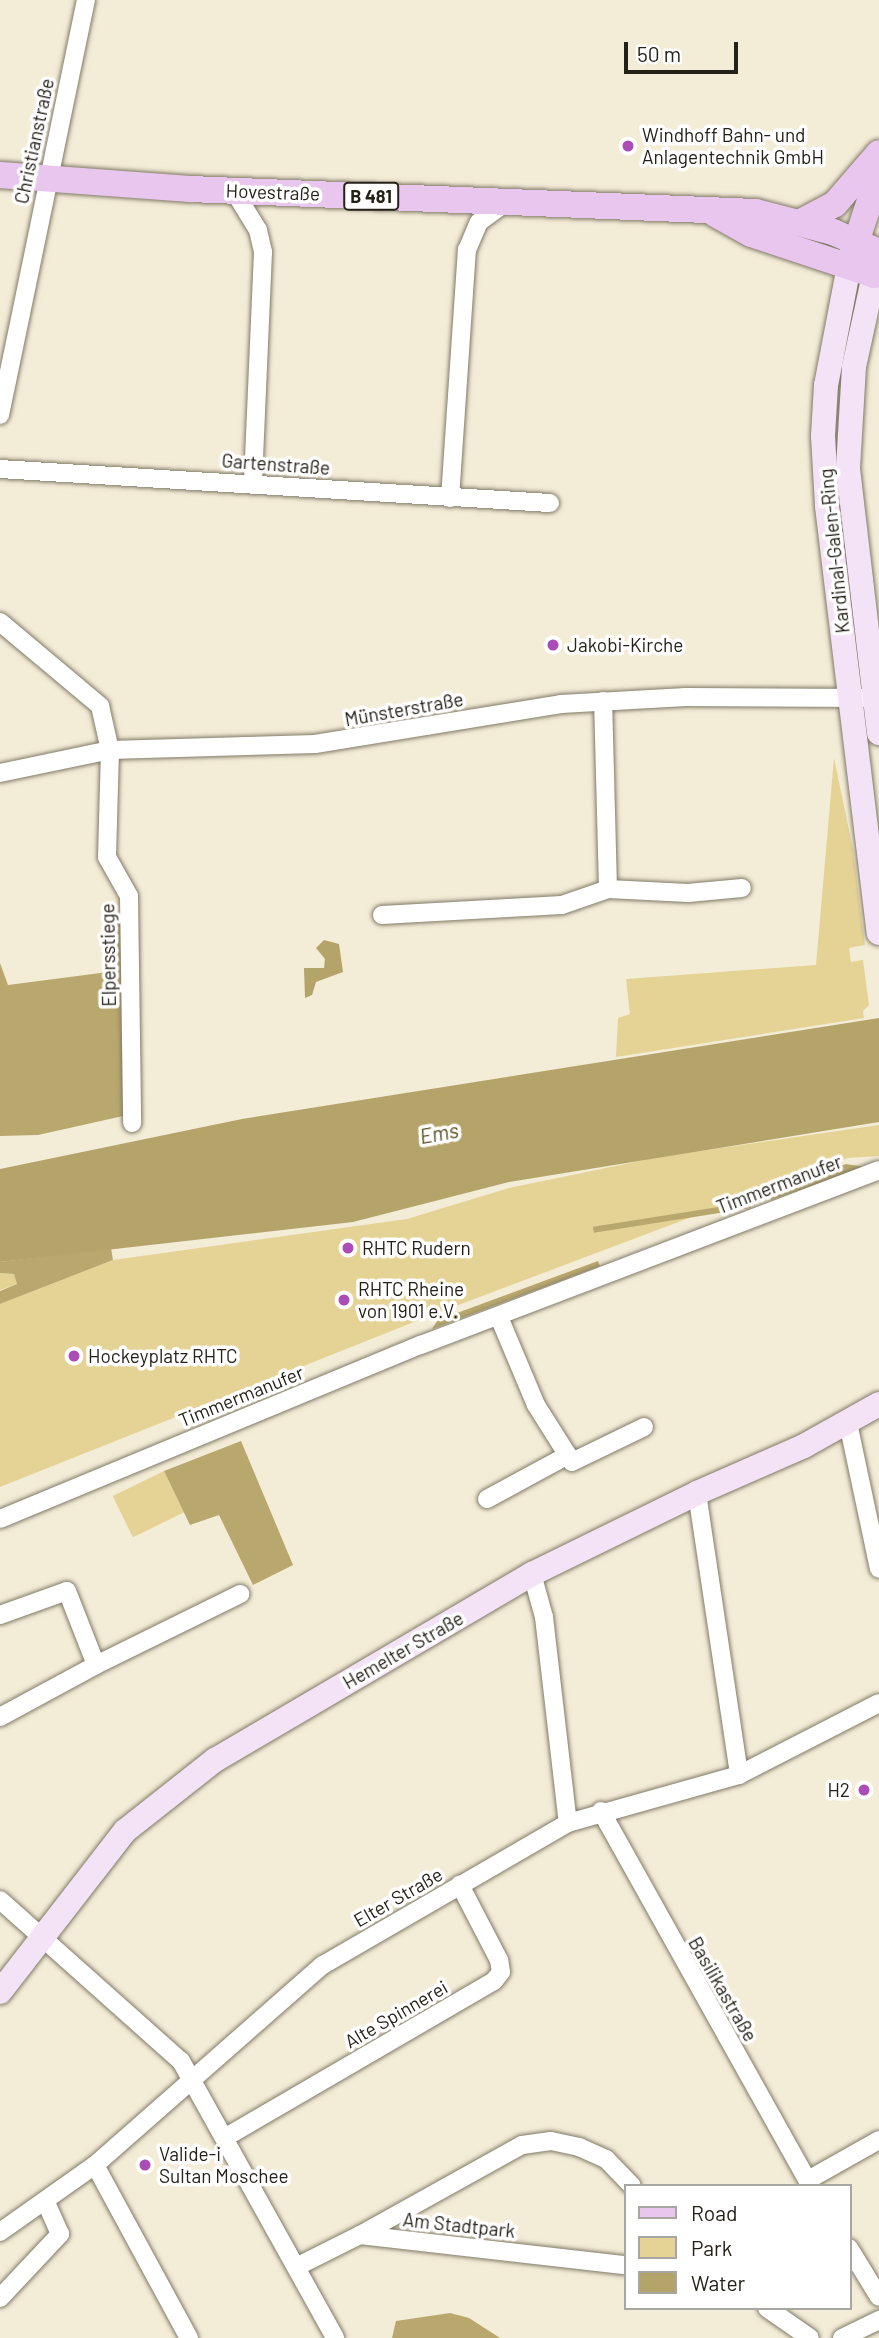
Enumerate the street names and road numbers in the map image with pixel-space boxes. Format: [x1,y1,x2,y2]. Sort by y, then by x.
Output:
street label: Christianstraße [10,76,58,206]
street label: Hovestraße [225,179,321,205]
road number: B 481 [343,182,399,210]
street label: Gartenstraße [221,449,331,479]
street label: Kardinal-Galen-Ring [814,468,854,634]
street label: Münsterstraße [343,687,465,731]
street label: Elpersstiege [96,903,120,1007]
street label: Timmermanufer [713,1150,845,1218]
street label: Timmermanufer [175,1361,307,1431]
street label: Hemelter Straße [339,1606,467,1694]
street label: Elter Straße [350,1862,446,1932]
street label: Basilikastraße [684,1933,762,2045]
street label: Alte Spinnerei [340,1975,452,2053]
street label: Am Stadtpark [402,2208,516,2242]

